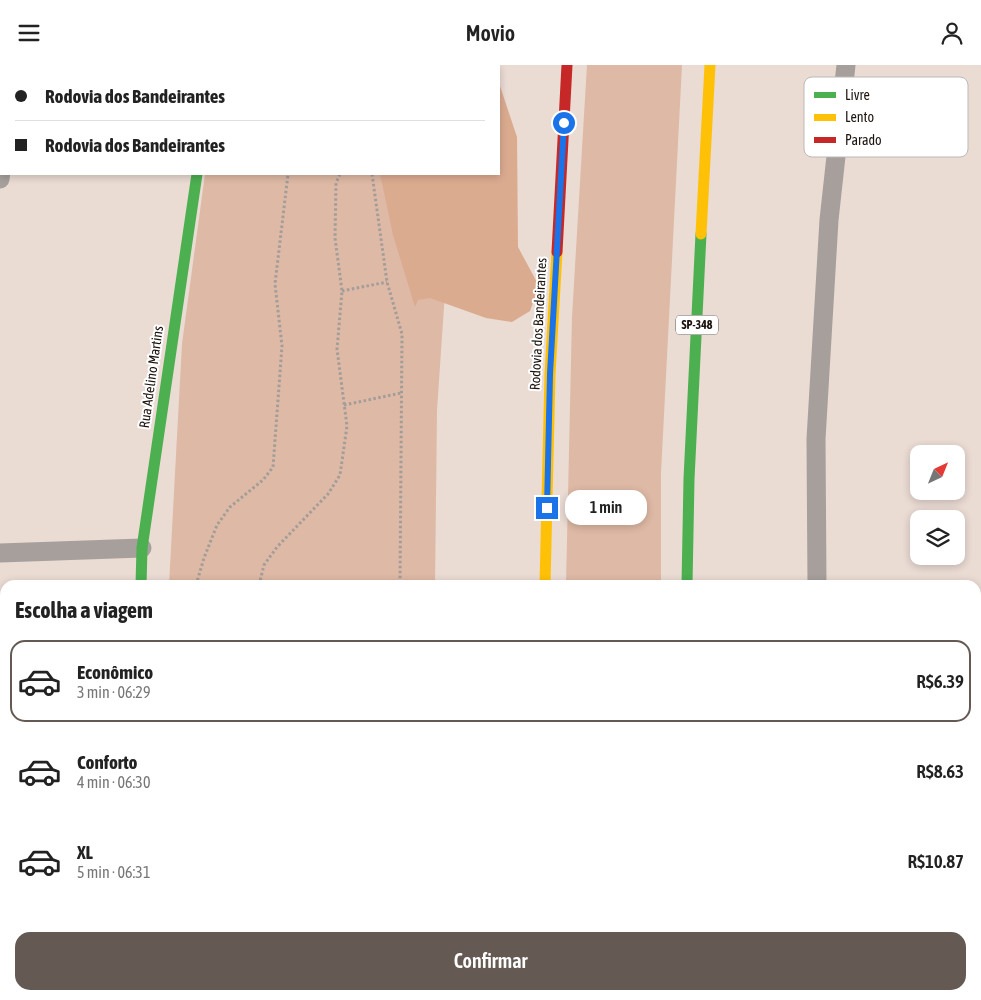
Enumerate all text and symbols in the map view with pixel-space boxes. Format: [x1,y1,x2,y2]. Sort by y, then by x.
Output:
icon: menu [15,19,43,47]
icon: person [938,19,966,47]
text: Movio [466,20,515,46]
legend [804,77,968,157]
text: Rodovia dos Bandeirantes [45,85,225,107]
text: Livre [845,87,870,103]
text: Lento [845,109,874,125]
route start [553,112,575,134]
text: Parado [845,132,882,148]
text: Rodovia dos Bandeirantes [45,134,225,156]
street label: Rodovia dos Bandeirantes [527,257,549,391]
road number: SP-348 [676,315,718,335]
street label: Rua Adelino Martins [136,325,166,429]
north arrow [910,445,965,500]
map controls [910,445,965,565]
callout: 1 min [564,491,647,525]
route end [536,497,558,519]
text: 1 min [590,498,622,516]
button: layers [910,510,965,565]
text: Escolha a viagem [15,597,153,623]
icon: car [17,659,62,704]
text: Econômico [77,661,153,683]
text: R$6.39 [916,670,964,692]
text: 3 min · 06:29 [77,683,150,701]
icon: car [17,749,62,794]
text: Conforto [77,751,138,773]
text: R$8.63 [916,760,964,782]
text: 4 min · 06:30 [77,773,150,791]
icon: car [17,839,62,884]
text: XL [77,841,93,863]
text: R$10.87 [907,850,964,872]
text: 5 min · 06:31 [77,863,150,881]
button: Confirmar [15,932,966,990]

